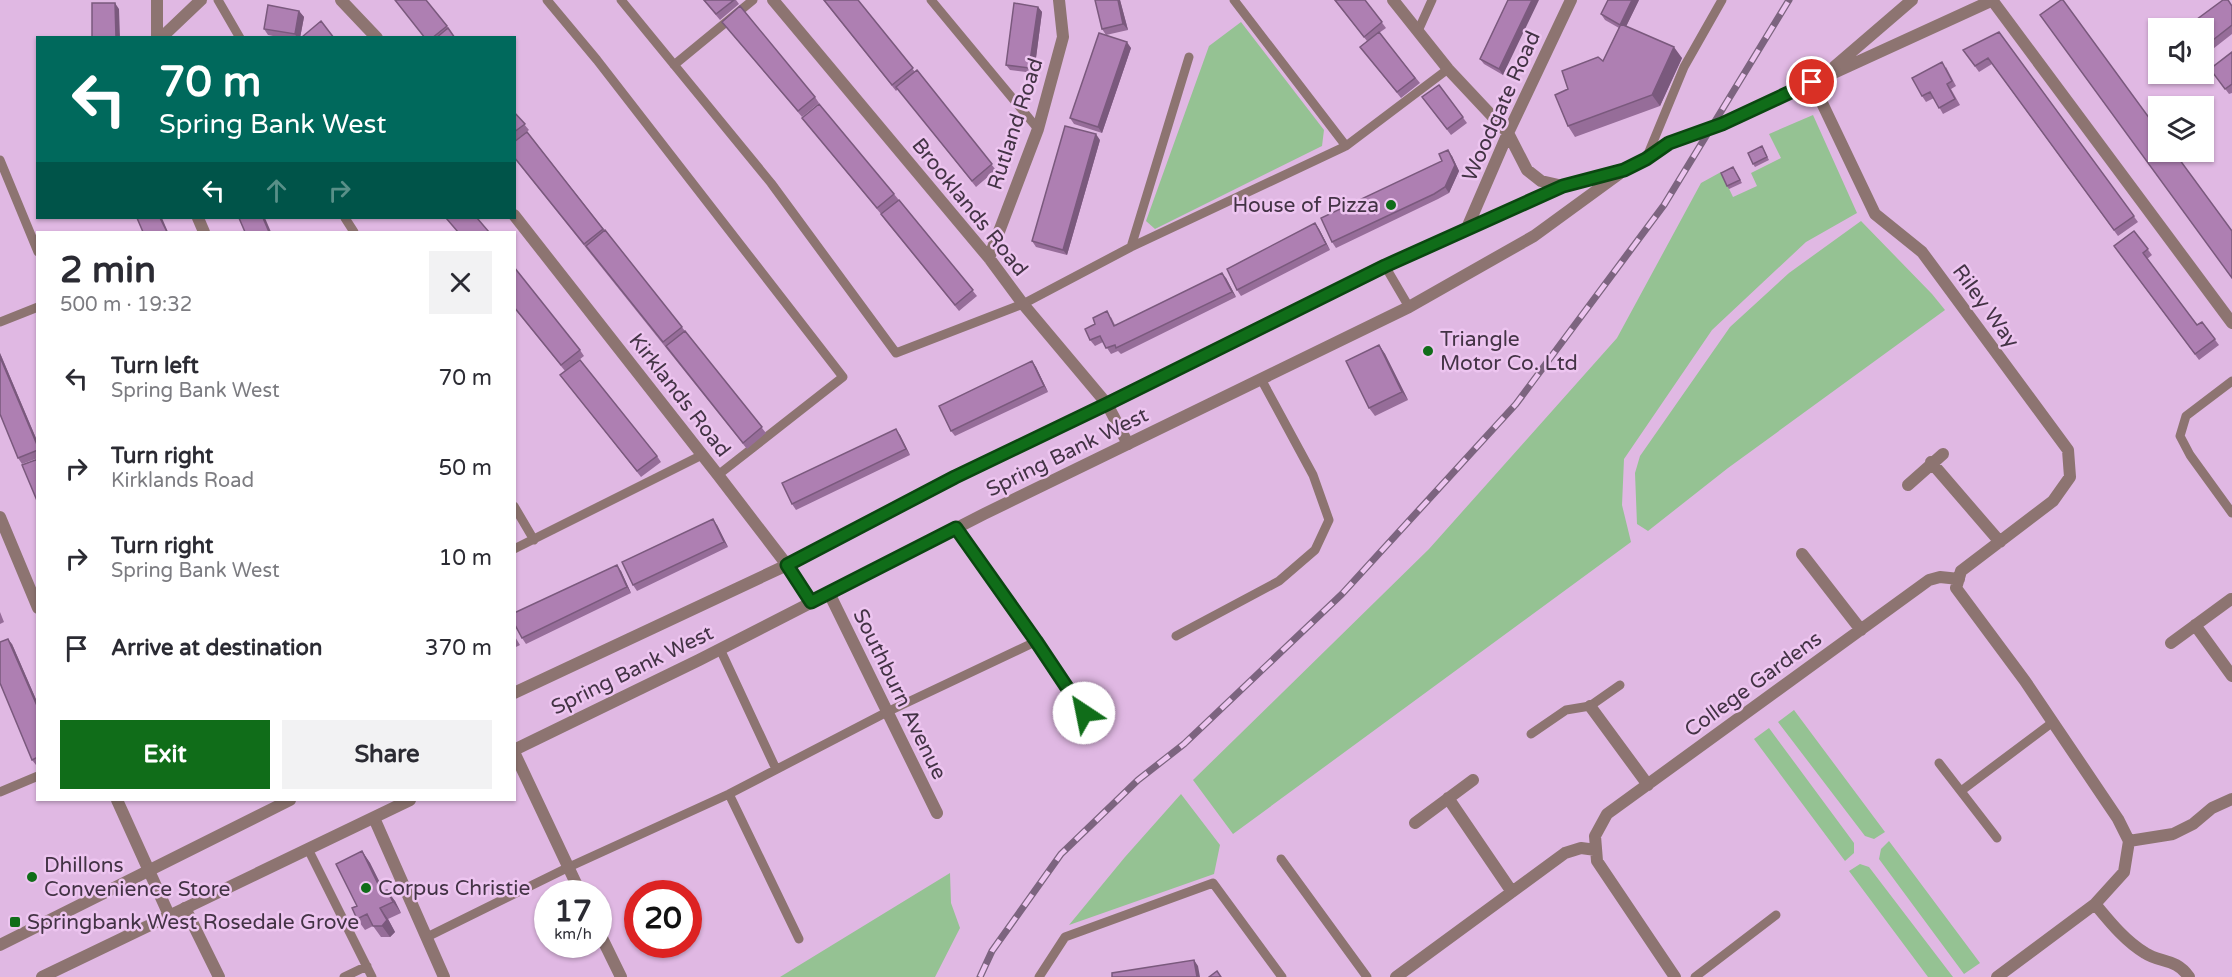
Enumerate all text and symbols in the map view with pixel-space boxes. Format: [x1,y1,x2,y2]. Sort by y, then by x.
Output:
map controls [2148,18,2214,162]
button: sound [2148,18,2214,84]
street label: Woodgate Road [1457,27,1546,185]
street label: Rutland Road [982,55,1049,193]
pin [1786,56,1837,107]
text: 70 m [159,57,261,108]
icon: left [60,60,138,138]
icon: arrive [1795,65,1828,98]
button: layers [2148,96,2214,162]
text: Spring Bank West [159,108,387,141]
street label: Brooklands Road [906,133,1033,281]
icon: left [197,174,230,207]
icon: ahead [260,174,293,207]
icon: right [323,174,356,207]
place label: House of Pizza [1232,193,1379,218]
marker: House of Pizza [1384,198,1398,212]
text: 2 min [60,249,156,292]
button: close [429,251,492,314]
street label: Riley Way [1947,260,2024,353]
text: 500 m · 19:32 [60,293,192,317]
place label: Triangle Motor Co. Ltd [1440,327,1578,376]
street label: Kirklands Road [624,328,736,462]
marker: Triangle Motor Co. Ltd [1421,344,1435,358]
text: Turn left [111,353,199,379]
icon: left [60,362,93,395]
text: 70 m [438,365,492,391]
text: Spring Bank West [111,379,280,403]
street label: Spring Bank West [982,402,1152,502]
text: Turn right [111,443,213,469]
icon: right [60,452,93,485]
text: 50 m [438,455,492,481]
text: Kirklands Road [111,469,254,493]
text: Turn right [111,533,213,559]
icon: right [60,542,93,575]
text: 10 m [438,545,492,571]
text: Spring Bank West [111,559,280,583]
street label: Southburn Avenue [847,605,952,784]
street label: Spring Bank West [547,620,717,720]
street label: College Gardens [1680,626,1827,743]
icon: arrive [60,632,93,665]
text: Arrive at destination [111,635,322,661]
text: 370 m [425,635,492,661]
position arrow [1052,681,1116,745]
button: Exit [60,720,270,789]
button: Share [282,720,492,789]
place label: Dhillons Convenience Store [44,853,230,902]
marker: Dhillons Convenience Store [25,870,39,884]
place label: Corpus Christie [378,876,531,901]
speed limit sign: 20 [624,880,702,958]
marker: Corpus Christie [359,881,373,895]
text: 17 [554,893,592,930]
place label: Springbank West Rosedale Grove [27,910,359,935]
marker: Springbank West Rosedale Grove [8,915,22,929]
text: km/h [554,925,592,943]

